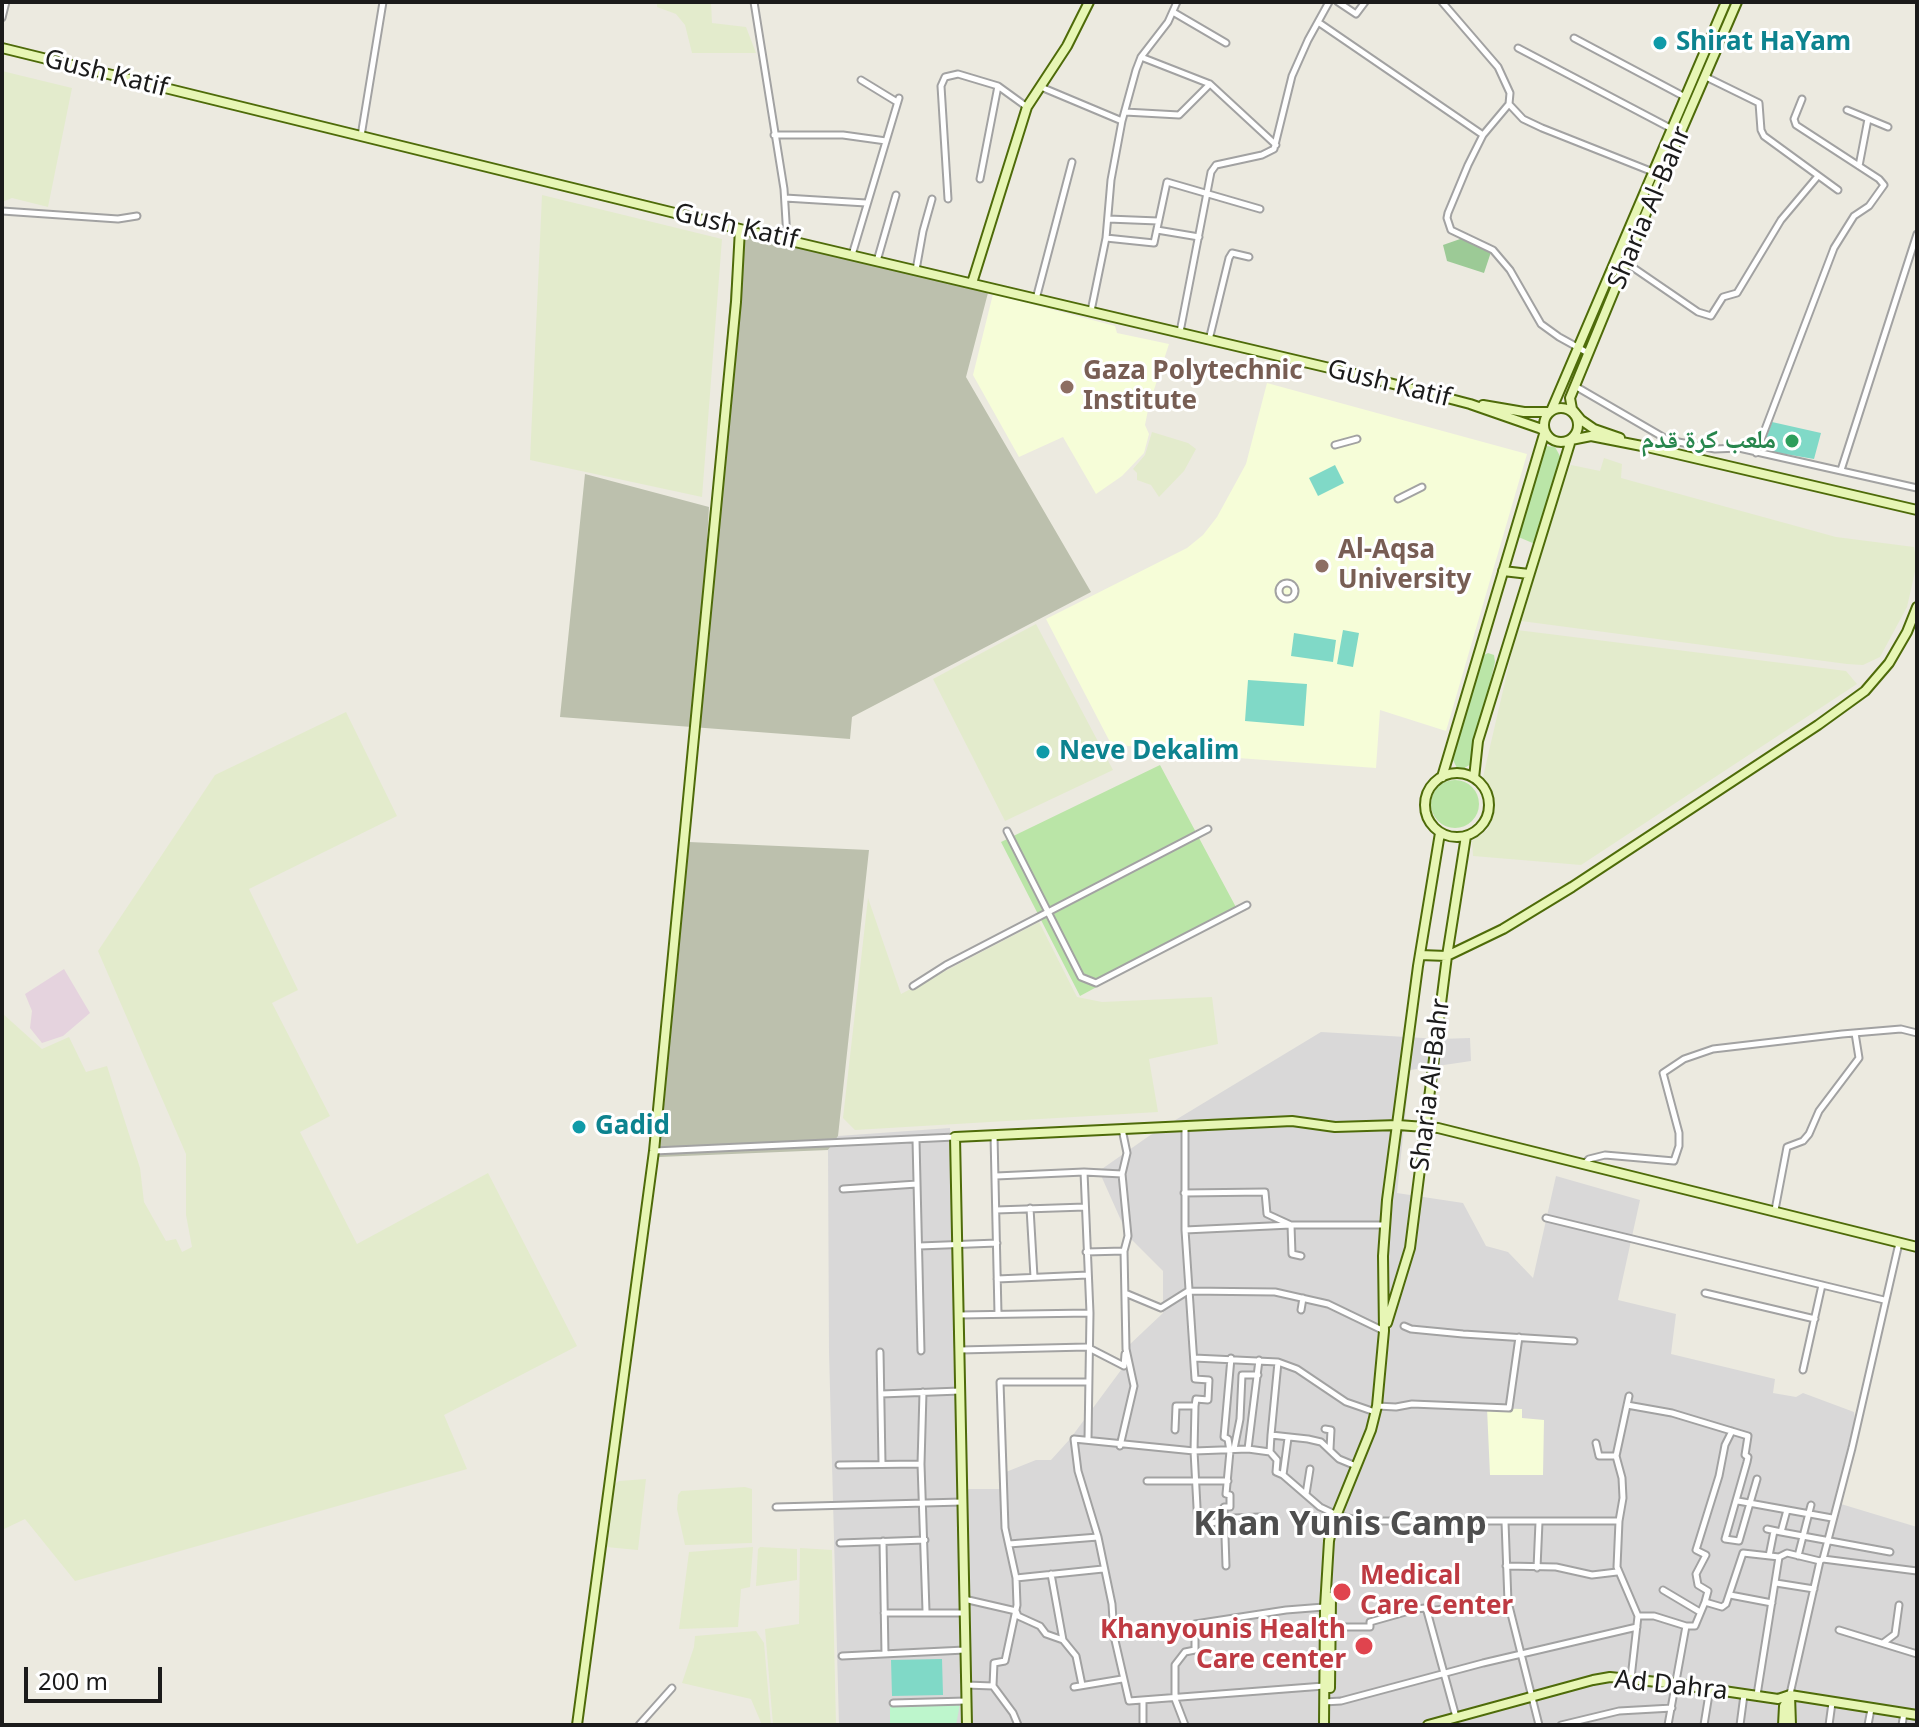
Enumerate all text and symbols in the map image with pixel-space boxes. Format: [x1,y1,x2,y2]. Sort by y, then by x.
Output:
place label: Shirat HaYam [1676,27,1851,59]
marker: Shirat HaYam [1651,34,1669,52]
street label: Gush Katif [41,44,171,104]
street label: Sharia Al-Bahr [1602,122,1698,294]
street label: Gush Katif [671,198,801,256]
street label: Gush Katif [1324,354,1454,414]
place label: Gaza Polytechnic Institute [1083,356,1303,418]
marker: Gaza Polytechnic Institute [1058,378,1076,396]
place label: ملعب كرة قدم [1641,425,1776,457]
marker: ملعب كرة قدم [1783,432,1801,450]
place label: Al-Aqsa University [1338,535,1471,596]
marker: Al-Aqsa University [1313,557,1331,575]
place label: Neve Dekalim [1059,736,1239,768]
marker: Neve Dekalim [1034,743,1052,761]
street label: Sharia Al-Bahr [1405,997,1457,1173]
place label: Gadid [595,1111,670,1143]
marker: Gadid [570,1118,588,1136]
district label: Khan Yunis Camp [1193,1505,1487,1545]
place label: Medical Care Center [1360,1561,1513,1622]
marker: Medical Care Center [1331,1581,1353,1603]
place label: Khanyounis Health Care center [1100,1615,1346,1676]
marker: Khanyounis Health Care center [1353,1635,1375,1657]
scale bar [28,1651,166,1701]
text: 200 m [38,1664,108,1697]
street label: Ad Dahra [1613,1665,1729,1707]

